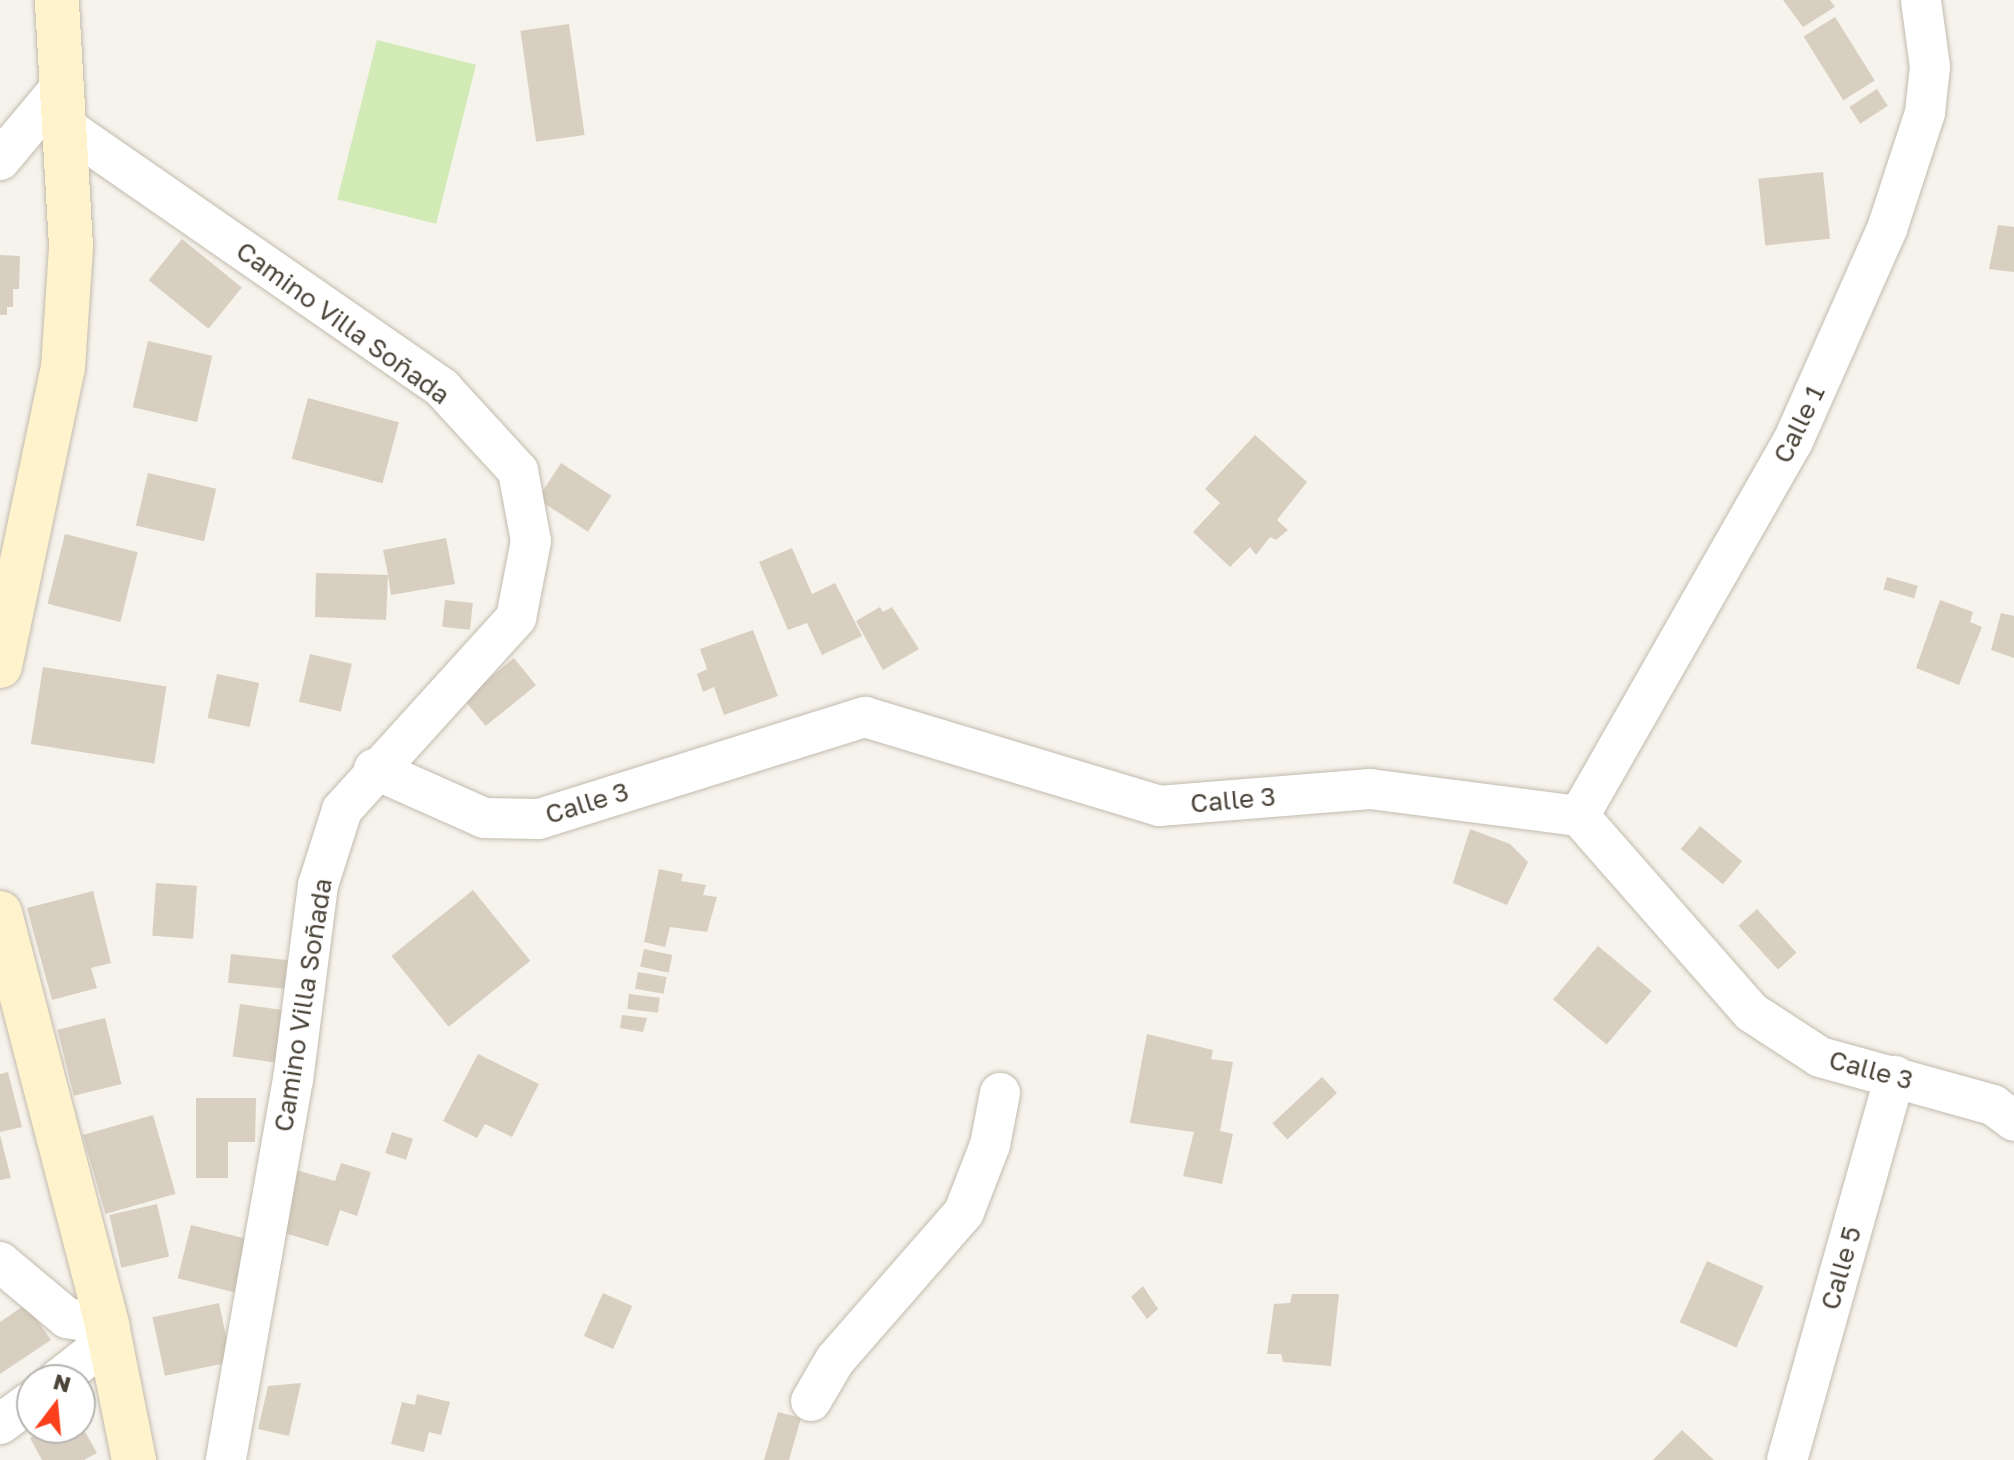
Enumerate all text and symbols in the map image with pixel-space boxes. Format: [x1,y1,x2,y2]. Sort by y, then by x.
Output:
street label: Camino Villa Soñada [230,235,456,411]
street label: Calle 1 [1767,380,1831,468]
street label: Calle 3 [542,776,632,830]
street label: Calle 3 [1189,781,1277,819]
street label: Camino Villa Soñada [268,876,338,1134]
street label: Calle 3 [1826,1044,1916,1096]
street label: Calle 5 [1814,1223,1868,1313]
north arrow [16,1364,96,1444]
text: N [50,1367,74,1398]

